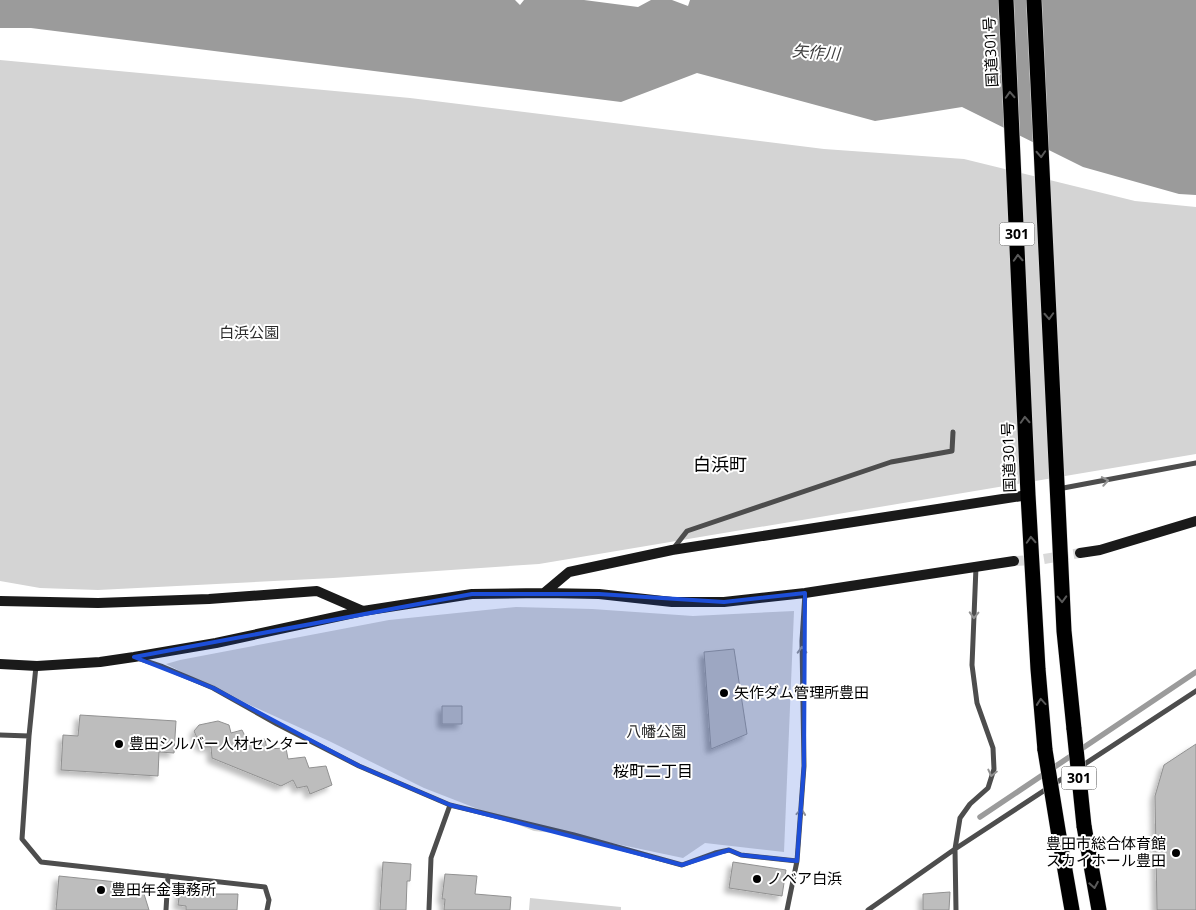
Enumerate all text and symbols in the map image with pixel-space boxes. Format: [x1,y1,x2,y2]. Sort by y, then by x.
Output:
street label: 国道301号 [978,16,1002,88]
water label: 矢作川 [791,39,843,65]
one-way arrow [1005,91,1016,99]
one-way arrow [1036,150,1047,158]
road number: 301 [1000,222,1034,245]
one-way arrow [1012,254,1023,262]
one-way arrow [1043,312,1054,320]
park label: 白浜公園 [219,322,279,342]
one-way arrow [1020,416,1031,424]
street label: 国道301号 [997,421,1019,493]
district label: 白浜町 [693,452,747,476]
one-way arrow [1101,476,1110,486]
one-way arrow [1026,535,1037,543]
one-way arrow [1057,595,1068,603]
one-way arrow [968,611,979,619]
one-way arrow [797,646,807,654]
place label: 矢作ダム管理所豊田 [734,682,869,702]
marker: 矢作ダム管理所豊田 [718,687,730,699]
one-way arrow [1036,697,1047,705]
park label: 八幡公園 [626,721,686,741]
place label: 豊田シルバー人材センター [129,733,309,753]
marker: 豊田シルバー人材センター [113,738,125,750]
district label: 桜町二丁目 [613,760,693,782]
road number: 301 [1062,766,1096,790]
one-way arrow [987,769,998,778]
one-way arrow [795,808,806,816]
place label: 豊田市総合体育館 スカイホール豊田 [1046,833,1166,870]
marker: 豊田市総合体育館 スカイホール豊田 [1170,847,1182,859]
place label: ノベア白浜 [767,868,842,888]
marker: ノベア白浜 [751,873,763,885]
place label: 豊田年金事務所 [111,879,216,899]
one-way arrow [1089,881,1099,890]
marker: 豊田年金事務所 [95,884,107,896]

